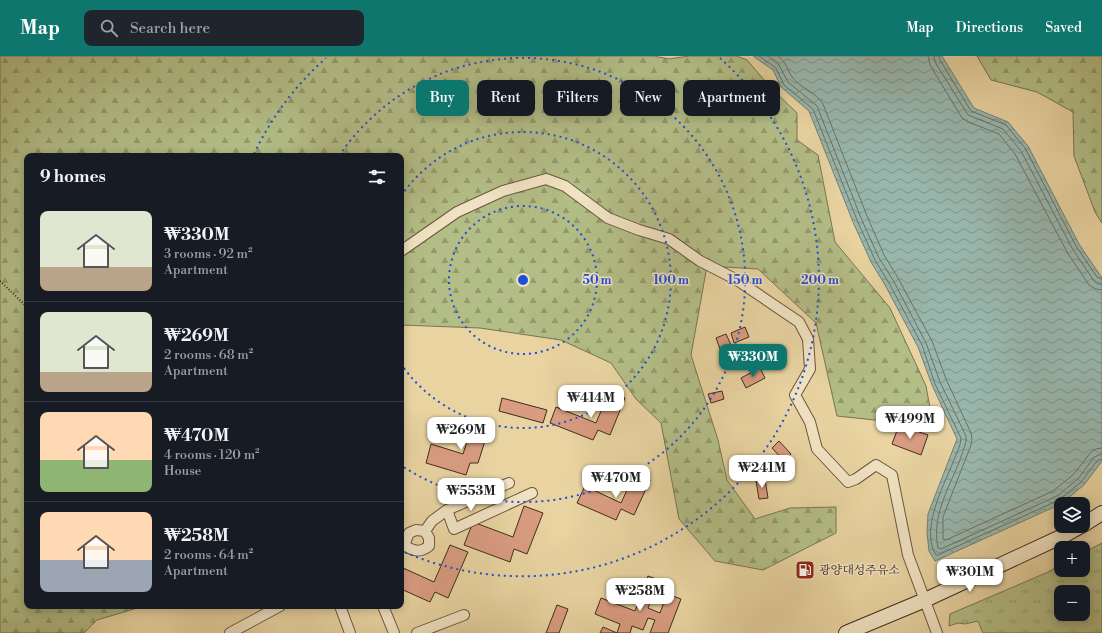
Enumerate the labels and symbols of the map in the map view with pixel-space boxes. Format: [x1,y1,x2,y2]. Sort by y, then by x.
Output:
centre of rings [516,273,530,287]
text: 50 m [582,273,612,288]
text: 100 m [653,273,689,288]
text: 150 m [728,273,762,288]
text: 200 m [801,273,839,288]
pin: ₩330M [725,344,781,378]
pin: ₩414M [563,385,619,419]
pin: ₩499M [882,406,938,440]
pin: ₩269M [433,417,489,451]
pin: ₩241M [734,455,790,489]
pin: ₩470M [588,465,644,499]
pin: ₩553M [443,478,499,512]
fuel station icon: 광양대성주유소 [794,559,816,581]
pin: ₩301M [942,559,998,593]
place label: 광양대성주유소 [819,563,901,578]
pin: ₩258M [612,578,668,612]

